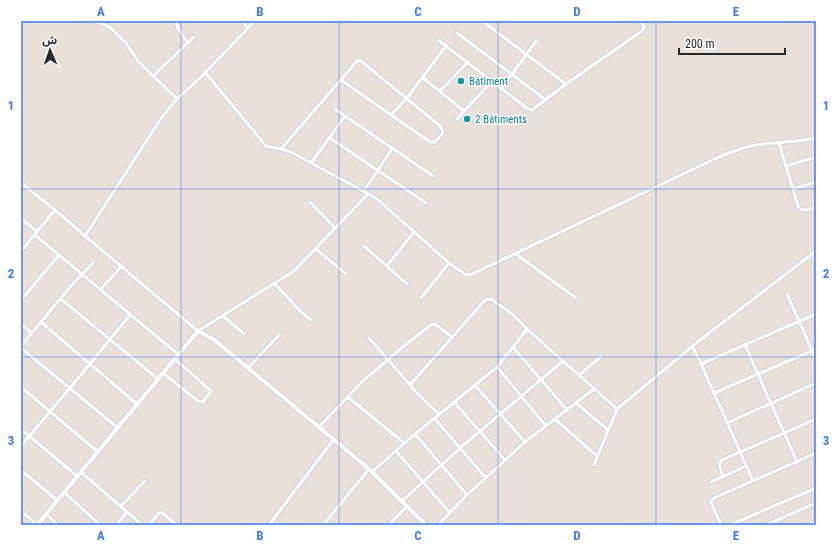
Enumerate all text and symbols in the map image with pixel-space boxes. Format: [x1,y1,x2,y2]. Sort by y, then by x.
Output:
text: A [97,4,105,19]
text: B [256,4,264,19]
text: C [414,4,422,19]
text: D [573,4,581,19]
text: E [733,4,740,19]
north arrow [30,30,70,70]
scale bar [679,30,785,56]
text: ش [42,34,57,47]
text: 200 m [685,37,715,51]
place label: Bâtiment [469,75,508,88]
marker: Bâtiment [456,76,466,86]
text: 1 [8,98,14,113]
text: 1 [823,98,829,113]
place label: 2 Bâtiments [475,113,527,126]
marker: 2 Bâtiments [462,114,472,124]
text: 2 [8,266,15,281]
text: 2 [823,266,830,281]
text: 3 [8,433,14,448]
text: 3 [823,433,829,448]
text: A [97,528,105,543]
text: B [256,528,264,543]
text: C [414,528,422,543]
text: D [573,528,581,543]
text: E [733,528,740,543]

